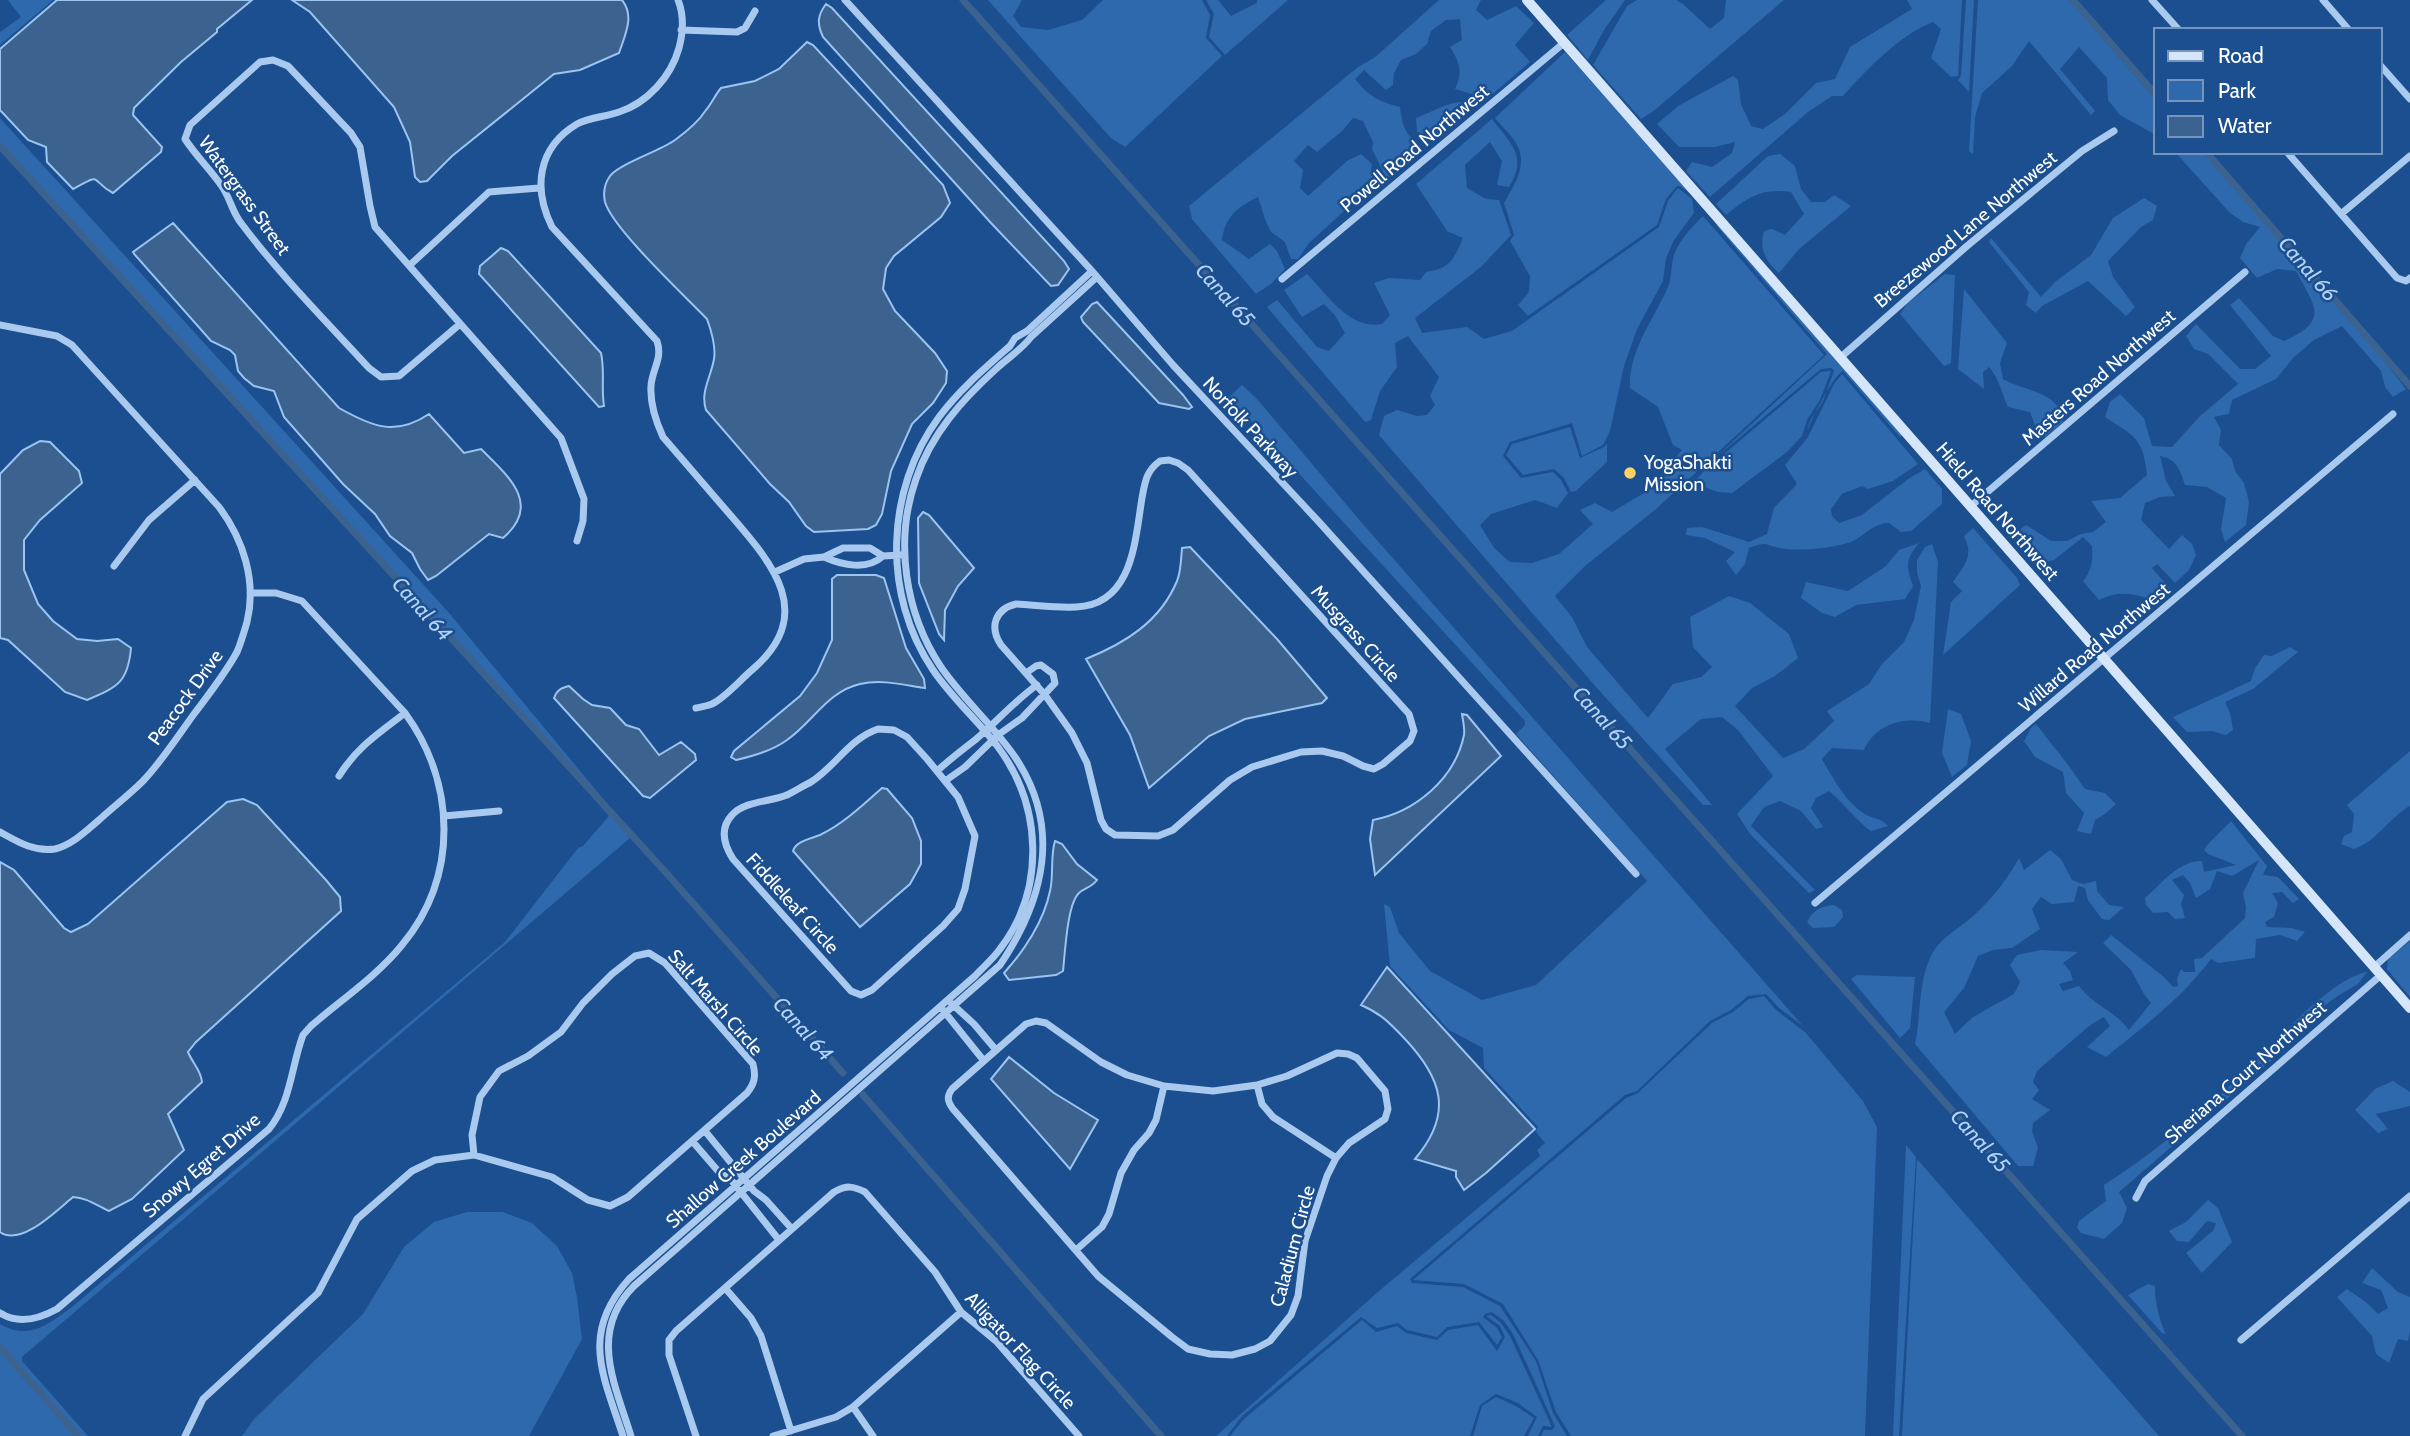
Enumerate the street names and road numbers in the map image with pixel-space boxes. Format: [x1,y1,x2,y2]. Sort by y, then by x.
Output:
street label: Powell Road Northwest [1335,79,1494,217]
street label: Watergrass Street [194,131,296,260]
street label: Breezewood Lane Northwest [1869,146,2062,313]
street label: Masters Road Northwest [2017,304,2180,450]
street label: Norfolk Parkway [1198,372,1304,483]
street label: Hield Road Northwest [1931,438,2064,586]
street label: Willard Road Northwest [2014,577,2175,717]
street label: Musgrass Circle [1306,580,1405,687]
street label: Peacock Drive [143,645,228,750]
street label: Fiddleleaf Circle [741,848,844,959]
street label: Salt Marsh Circle [663,945,768,1060]
street label: Sheriana Court Northwest [2160,996,2331,1149]
street label: Shallow Creek Boulevard [661,1086,825,1233]
street label: Snowy Egret Drive [138,1108,265,1223]
street label: Caladium Circle [1265,1183,1320,1309]
street label: Alligator Flag Circle [960,1287,1081,1414]

